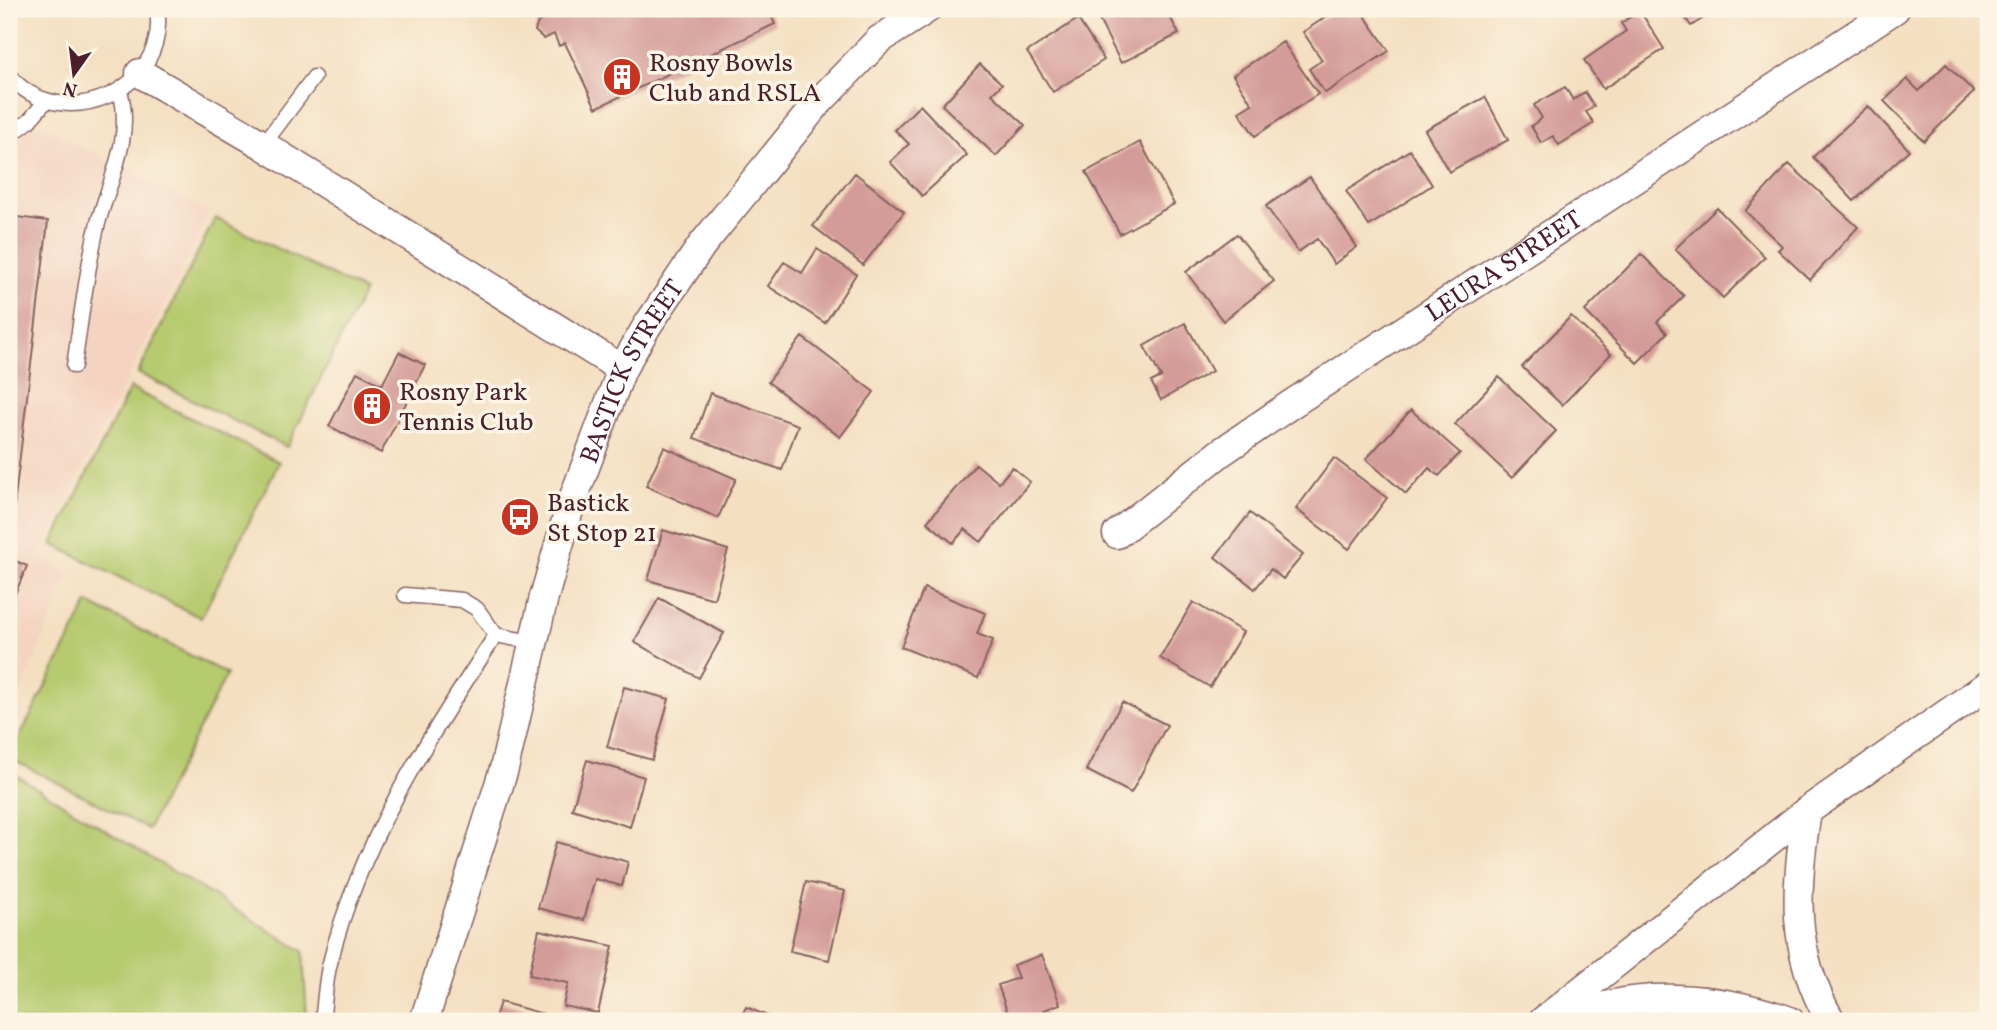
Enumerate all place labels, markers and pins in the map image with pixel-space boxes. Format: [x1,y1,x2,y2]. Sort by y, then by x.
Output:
place label: Rosny Bowls Club and RSLA [649,46,821,112]
building icon: Rosny Bowls Club and RSLA [601,56,643,98]
place label: Rosny Park Tennis Club [399,375,534,441]
building icon: Rosny Park Tennis Club [351,385,393,427]
place label: Bastick St Stop 21 [547,486,657,552]
bus stop icon: Bastick St Stop 21 [499,496,541,538]

